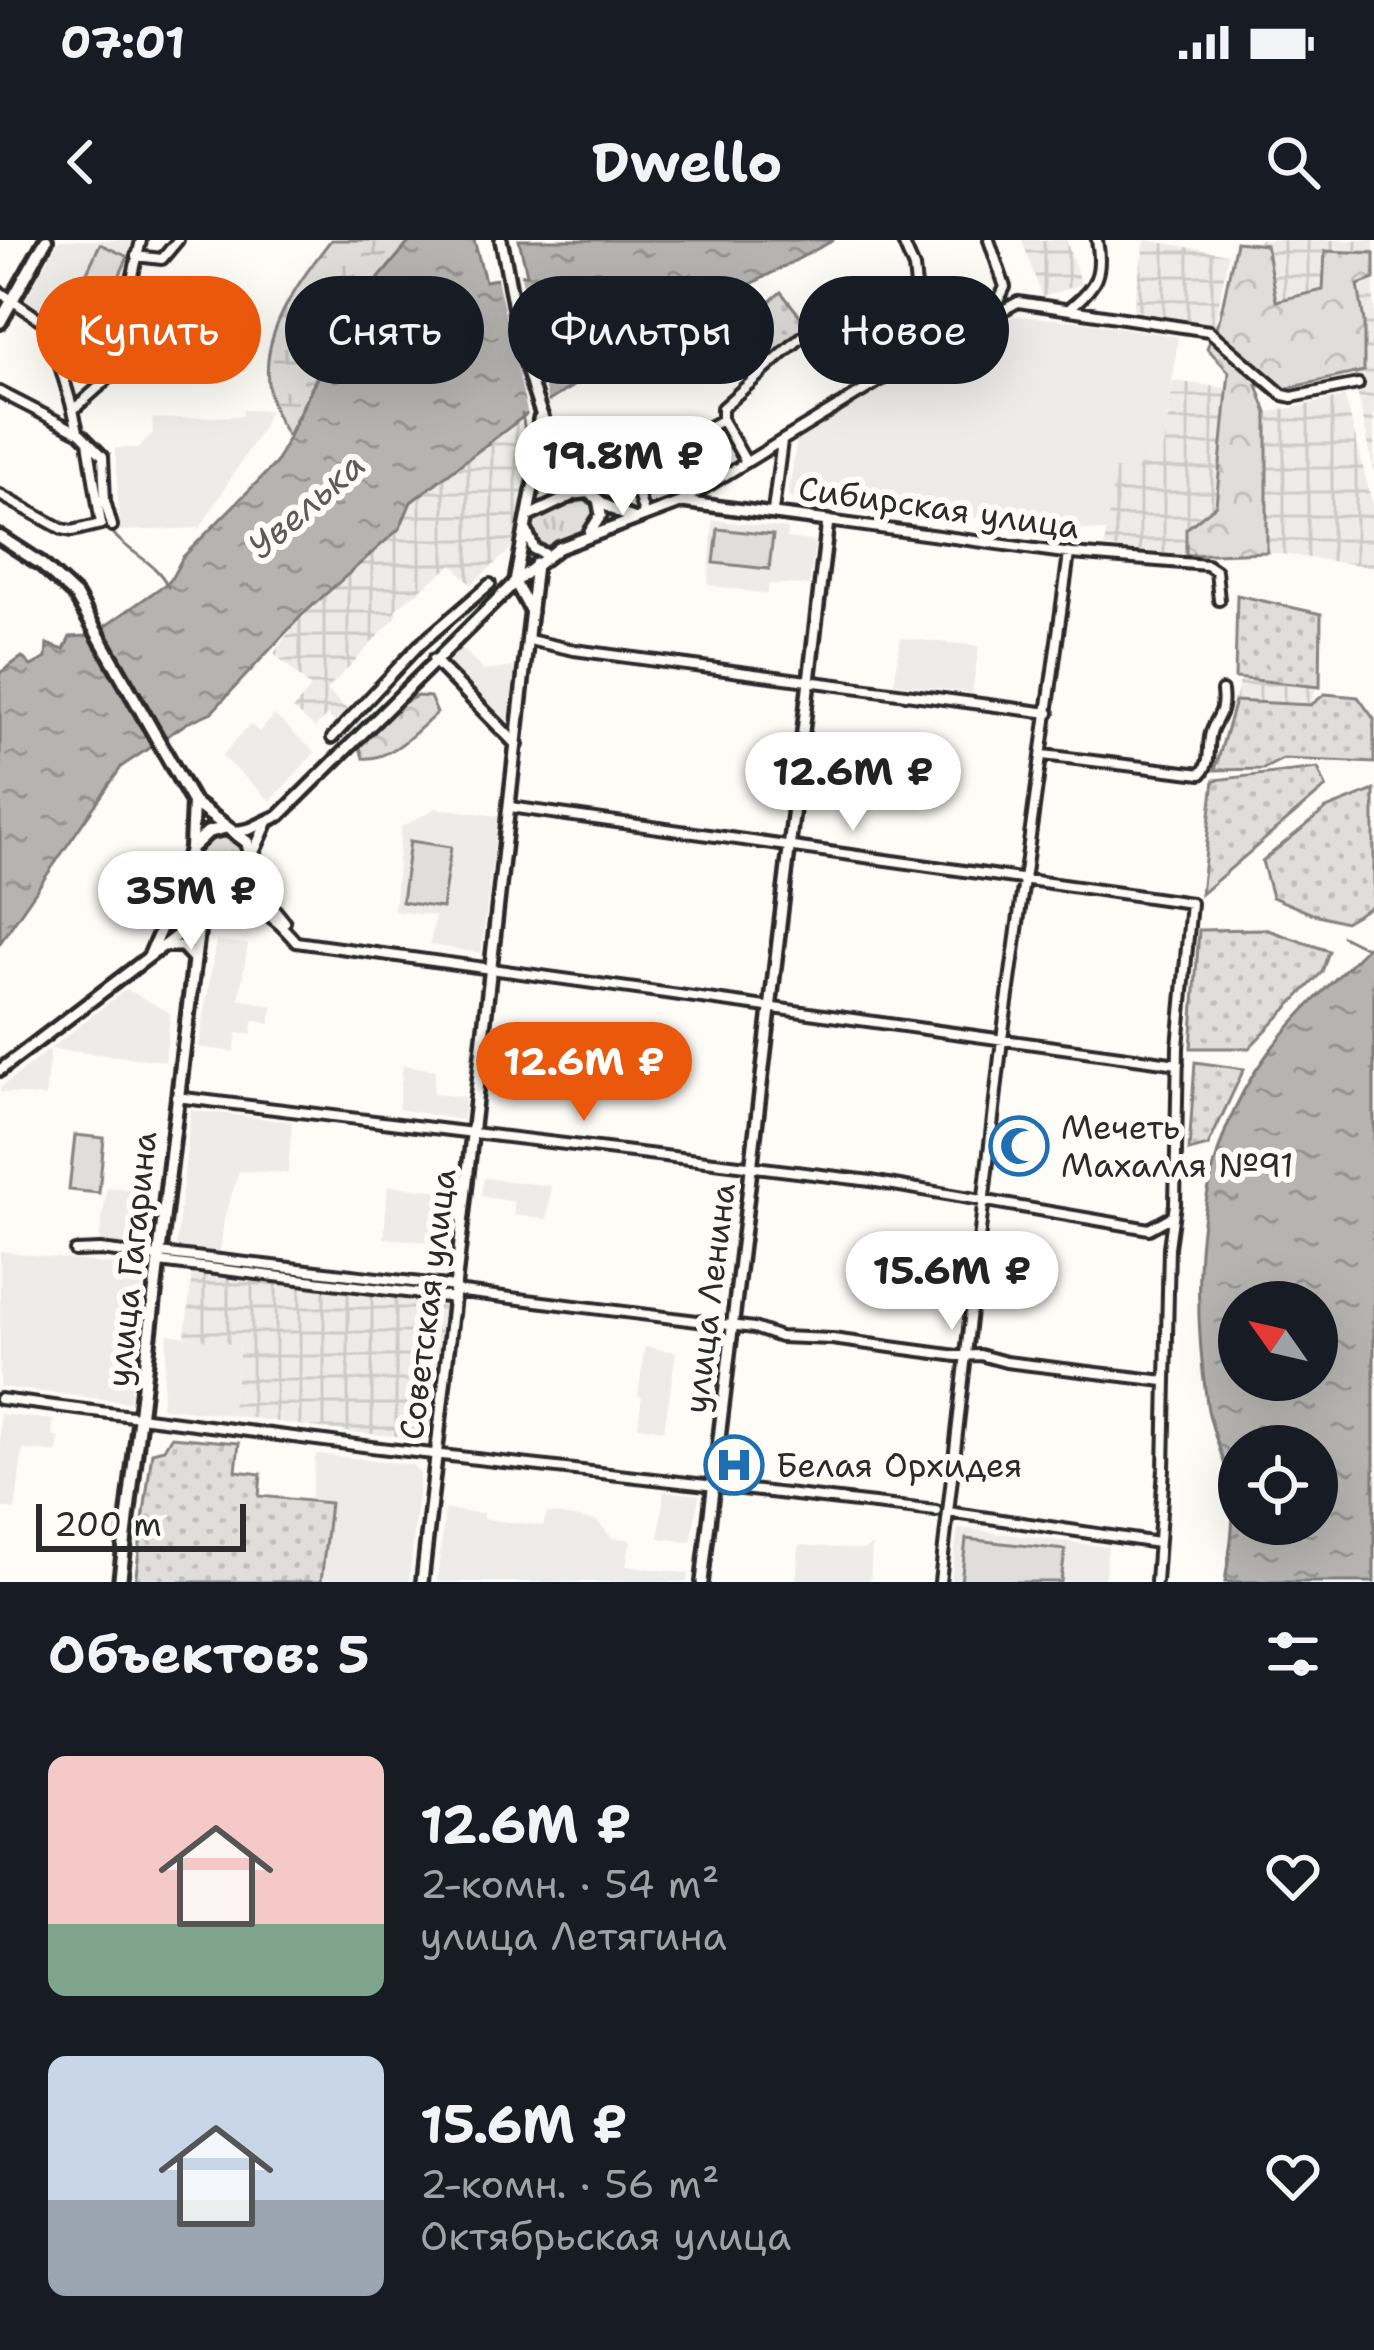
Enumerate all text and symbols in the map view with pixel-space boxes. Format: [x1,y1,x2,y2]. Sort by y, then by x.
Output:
text: 07:01 [60,12,185,72]
text: Dwello [592,126,782,198]
icon: back [48,129,114,195]
icon: search [1260,129,1326,195]
chip: Купить [36,276,261,384]
chip: Снять [285,276,484,384]
chip: Фильтры [508,276,774,384]
chip: Новое [798,276,1009,384]
pin: 19.8M ₽ [512,416,734,518]
text: 19.8M ₽ [542,429,704,481]
water label: Увелька [237,441,376,570]
street label: Сибирская улица [796,466,1082,549]
pin: 12.6M ₽ [742,732,964,834]
text: 12.6M ₽ [772,745,934,797]
pin: 35M ₽ [107,851,275,953]
text: 35M ₽ [125,864,257,916]
pin: 12.6M ₽ [473,1022,695,1124]
text: 12.6M ₽ [503,1035,665,1087]
place label: Мечеть Махалля №91 [1061,1105,1294,1188]
mosque icon: Мечеть Махалля №91 [988,1115,1050,1177]
street label: улица Гагарина [96,1129,167,1389]
street label: Советская улица [389,1166,466,1442]
street label: улица Ленина [673,1180,746,1416]
pin: 15.6M ₽ [841,1231,1063,1333]
text: 15.6M ₽ [873,1244,1031,1296]
north arrow [1218,1281,1338,1401]
map controls [1218,1281,1338,1545]
button: locate [1218,1425,1338,1545]
hospital icon: Белая Орхидея [703,1434,765,1496]
place label: Белая Орхидея [776,1443,1022,1488]
scale bar [36,1498,246,1551]
text: 200 m [54,1502,162,1547]
text: Объектов: 5 [48,1620,370,1688]
icon: filters [1260,1621,1326,1687]
text: 12.6M ₽ [420,1790,632,1858]
icon: home [144,1804,288,1948]
icon: heart [1260,1843,1326,1909]
text: 2-комн. · 54 m² [420,1858,719,1910]
text: улица Летягина [420,1910,727,1962]
text: 15.6M ₽ [420,2090,628,2158]
icon: home [144,2104,288,2248]
icon: heart [1260,2143,1326,2209]
text: 2-комн. · 56 m² [420,2158,720,2210]
text: Октябрьская улица [420,2210,791,2262]

